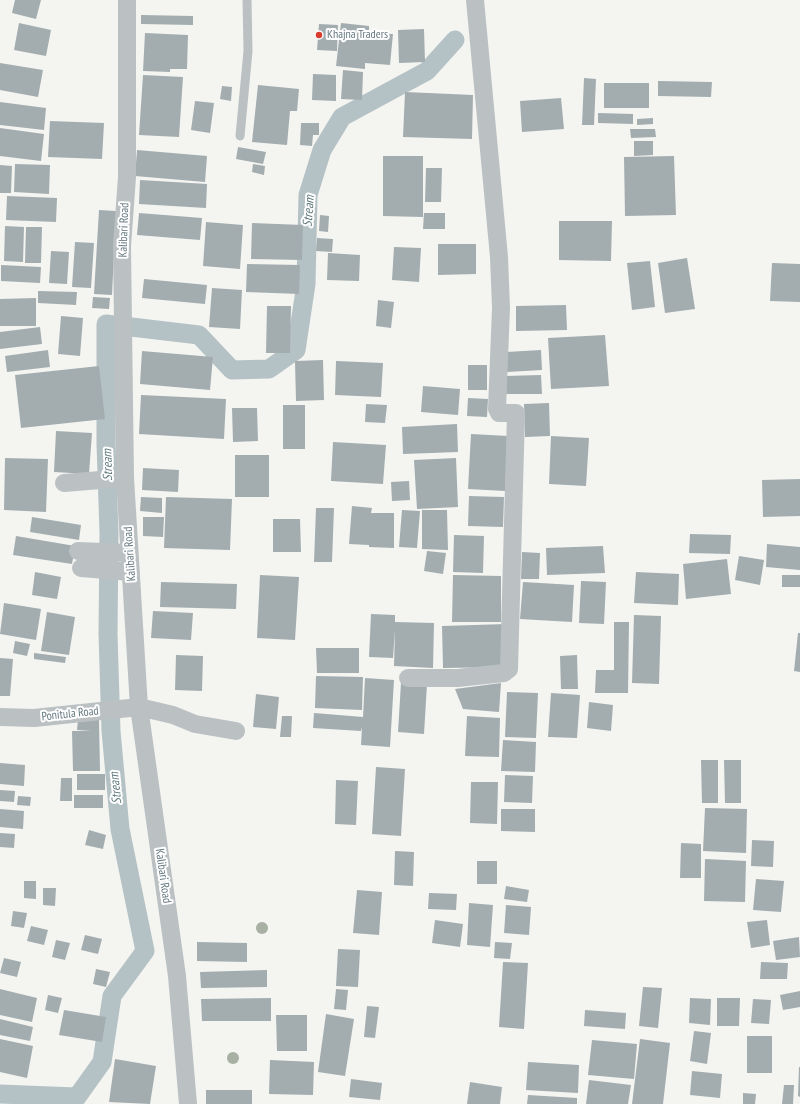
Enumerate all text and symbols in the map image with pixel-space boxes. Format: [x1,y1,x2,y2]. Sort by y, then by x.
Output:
place label: Khajna Traders [327,28,388,42]
marker: Khajna Traders [314,30,324,40]
water label: Stream [300,195,318,227]
street label: Kalibari Road [116,202,132,258]
water label: Stream [100,449,116,481]
street label: Kalibari Road [121,526,139,582]
street label: Ponitula Road [41,704,99,724]
water label: Stream [107,771,125,805]
street label: Kalibari Road [152,848,174,904]

